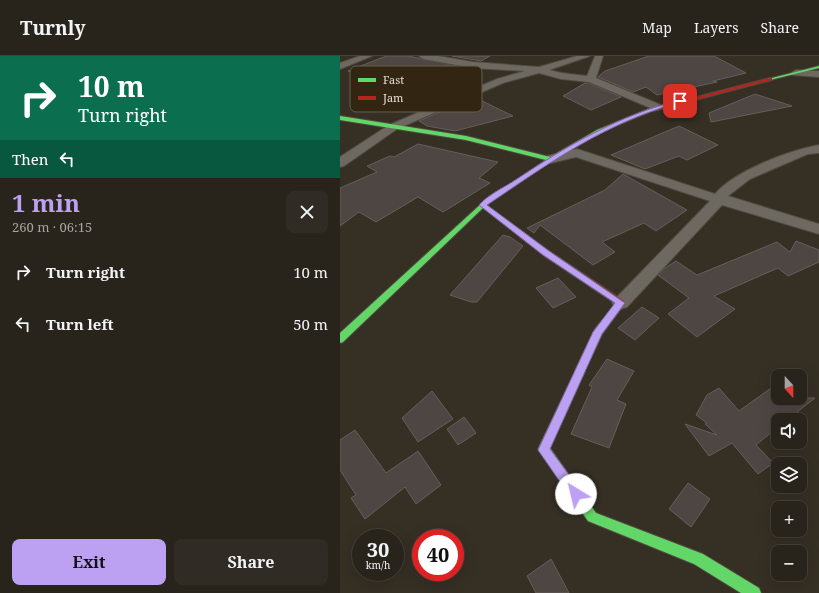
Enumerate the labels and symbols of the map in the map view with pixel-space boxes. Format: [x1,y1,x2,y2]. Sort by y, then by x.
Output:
legend [350,66,482,112]
text: Fast [383,72,404,87]
pin [663,84,697,118]
text: Jam [382,90,404,105]
north arrow [771,369,807,405]
position arrow [555,473,597,515]
speed limit sign: 40 [412,529,464,581]

